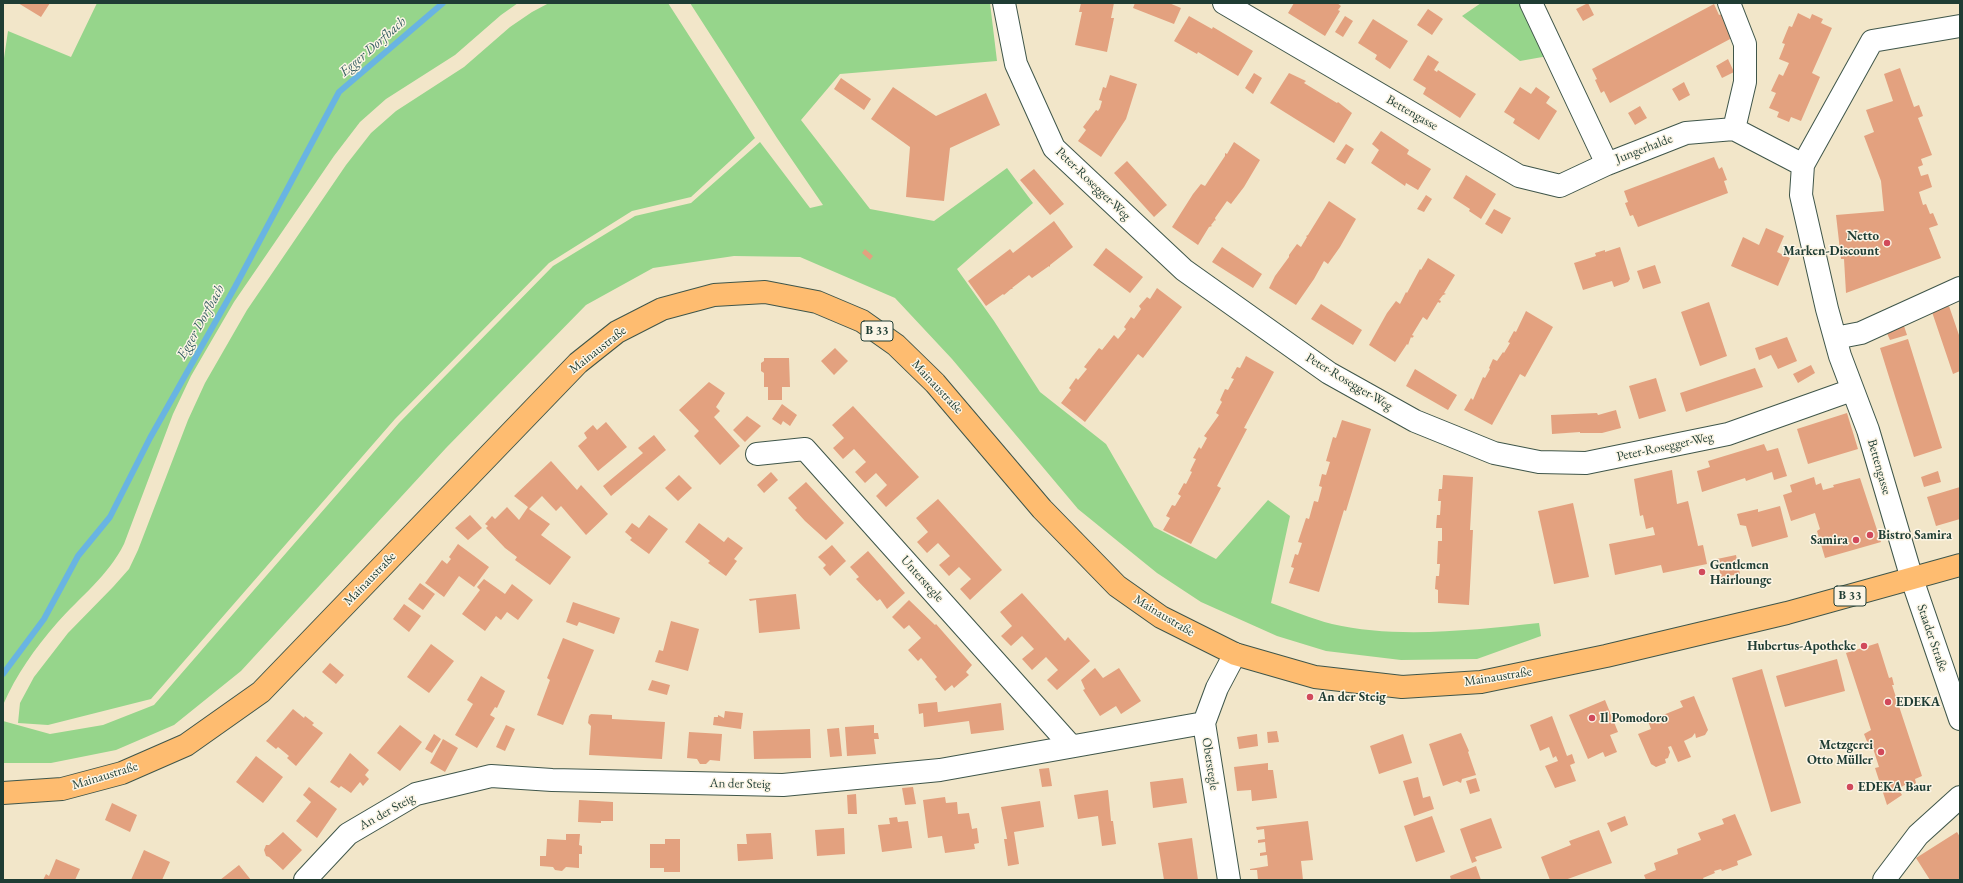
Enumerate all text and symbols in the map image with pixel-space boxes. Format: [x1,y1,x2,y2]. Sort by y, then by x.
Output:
water label: Egger Dorfbach [336,14,410,80]
street label: Bettengasse [1383,92,1441,134]
street label: Jungerhalde [1613,131,1675,167]
street label: Peter-Rosegger-Weg [1052,144,1134,224]
place label: Netto Marken-Discount [1783,228,1879,259]
marker: Netto Marken-Discount [1882,238,1892,248]
water label: Egger Dorfbach [174,282,228,362]
road number: B 33 [861,321,893,341]
street label: Mainaustraße [566,323,630,377]
street label: Peter-Rosegger-Weg [1303,350,1395,414]
street label: Mainaustraße [908,357,966,417]
street label: Peter-Rosegger-Weg [1615,429,1715,465]
street label: Bettengasse [1864,437,1894,497]
place label: Bistro Samira [1878,527,1952,543]
marker: Bistro Samira [1865,530,1875,540]
place label: Samira [1810,532,1848,548]
marker: Samira [1851,535,1861,545]
street label: Mainaustraße [341,549,399,609]
street label: Unterstegle [897,553,947,605]
place label: Gentlemen Hairlounge [1710,557,1772,588]
marker: Gentlemen Hairlounge [1697,567,1707,577]
road number: B 33 [1834,586,1866,606]
street label: Mainaustraße [1131,592,1197,640]
street label: Staader Straße [1913,602,1951,674]
place label: Hubertus-Apotheke [1747,638,1856,654]
marker: Hubertus-Apotheke [1859,641,1869,651]
street label: Mainaustraße [1463,664,1533,690]
place label: An der Steig [1318,689,1386,705]
marker: An der Steig [1305,692,1315,702]
place label: EDEKA [1896,694,1940,710]
marker: EDEKA [1883,697,1893,707]
place label: Il Pomodoro [1600,710,1668,726]
marker: Il Pomodoro [1587,713,1597,723]
street label: Oberstegle [1198,736,1222,792]
place label: Metzgerei Otto Müller [1807,737,1873,768]
marker: Metzgerei Otto Müller [1876,747,1886,757]
street label: Mainaustraße [70,759,140,793]
street label: An der Steig [709,776,771,792]
place label: EDEKA Baur [1858,779,1932,795]
marker: EDEKA Baur [1845,782,1855,792]
street label: An der Steig [357,790,417,834]

